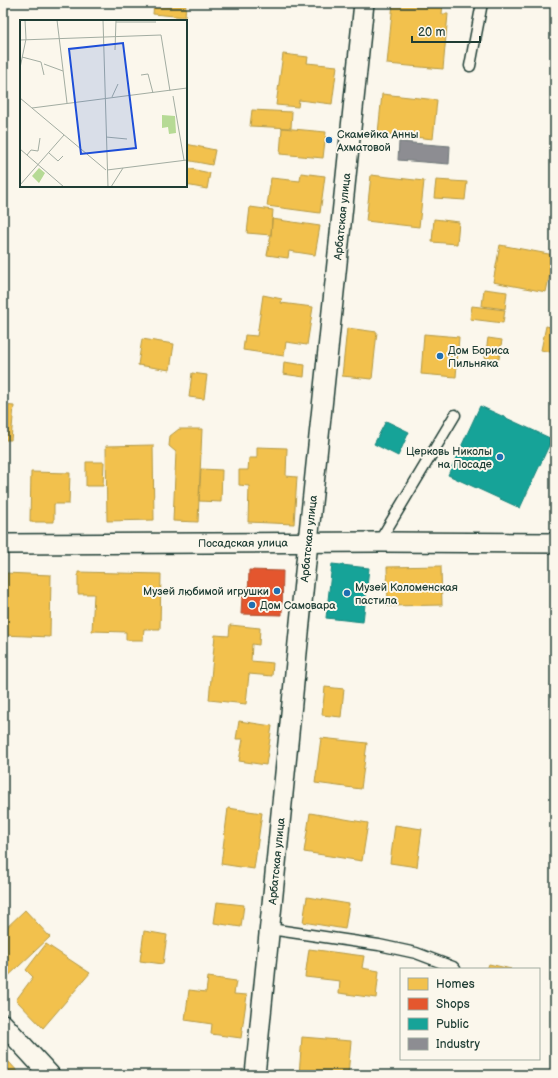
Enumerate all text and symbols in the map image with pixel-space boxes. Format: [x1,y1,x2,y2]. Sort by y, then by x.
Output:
scale bar [412,18,480,44]
inset map [20,20,187,187]
text: 20 m [418,25,445,40]
place label: Скамейка Анны Ахматовой [336,128,419,154]
marker: Скамейка Анны Ахматовой [324,135,334,145]
street label: Арбатская улица [331,172,353,262]
place label: Дом Бориса Пильняка [448,344,510,370]
marker: Дом Бориса Пильняка [435,351,445,361]
place label: Церковь Николы на Посаде [406,445,492,471]
marker: Церковь Николы на Посаде [495,452,505,462]
street label: Арбатская улица [297,494,319,584]
street label: Посадская улица [198,536,288,549]
place label: Музей Коломенская пастила [355,581,458,607]
place label: Музей любимой игрушки [143,585,269,598]
marker: Музей любимой игрушки [272,586,282,596]
marker: Музей Коломенская пастила [342,588,352,598]
place label: Дом Самовара [260,599,336,612]
marker: Дом Самовара [247,600,257,610]
street label: Арбатская улица [265,816,287,906]
legend [400,968,540,1060]
text: Homes [436,977,475,992]
text: Shops [436,997,470,1012]
text: Public [436,1017,469,1032]
text: Industry [436,1037,481,1052]

